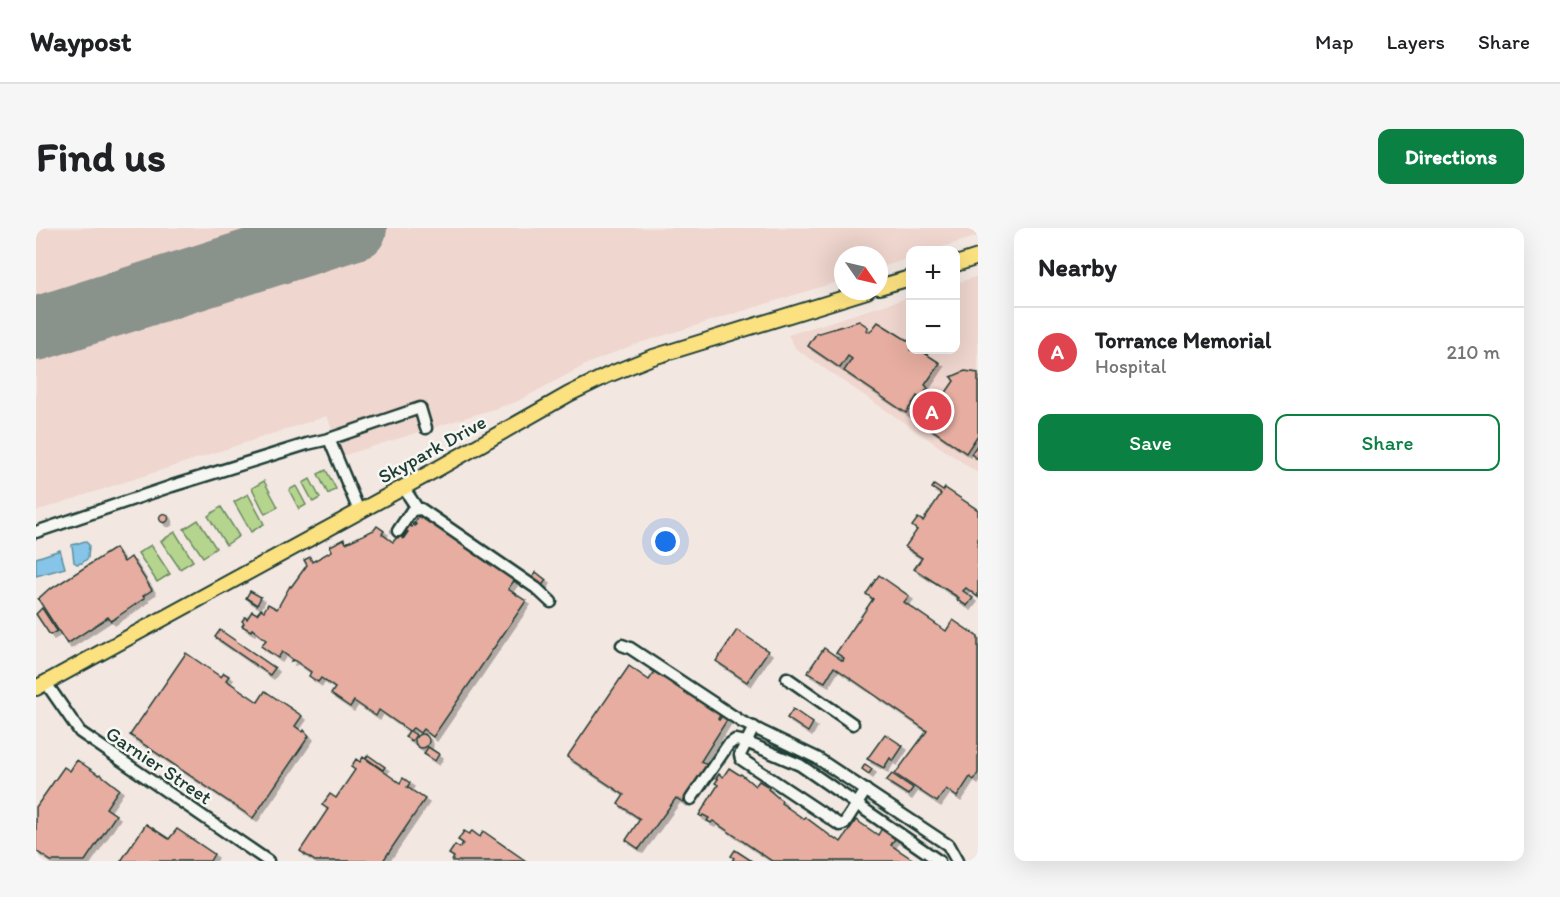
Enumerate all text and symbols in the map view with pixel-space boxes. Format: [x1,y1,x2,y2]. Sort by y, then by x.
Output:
text: Waypost [30,24,132,58]
text: Map [1315,29,1354,54]
text: Layers [1387,29,1445,54]
text: Share [1478,29,1530,54]
button: Directions [1378,129,1524,184]
text: Find us [36,131,166,182]
north arrow [834,246,888,300]
map controls [906,246,960,354]
button: + [906,246,960,300]
text: Nearby [1038,251,1117,283]
button: − [906,300,960,354]
text: Torrance Memorial [1095,327,1271,354]
text: A [1051,340,1064,364]
text: 210 m [1447,340,1500,364]
text: Hospital [1095,354,1167,378]
pin: A [912,388,952,434]
street label: Skypark Drive [374,409,490,489]
button: Save [1038,414,1263,471]
button: Share [1275,414,1500,471]
your location [651,527,680,556]
street label: Garnier Street [101,721,217,809]

